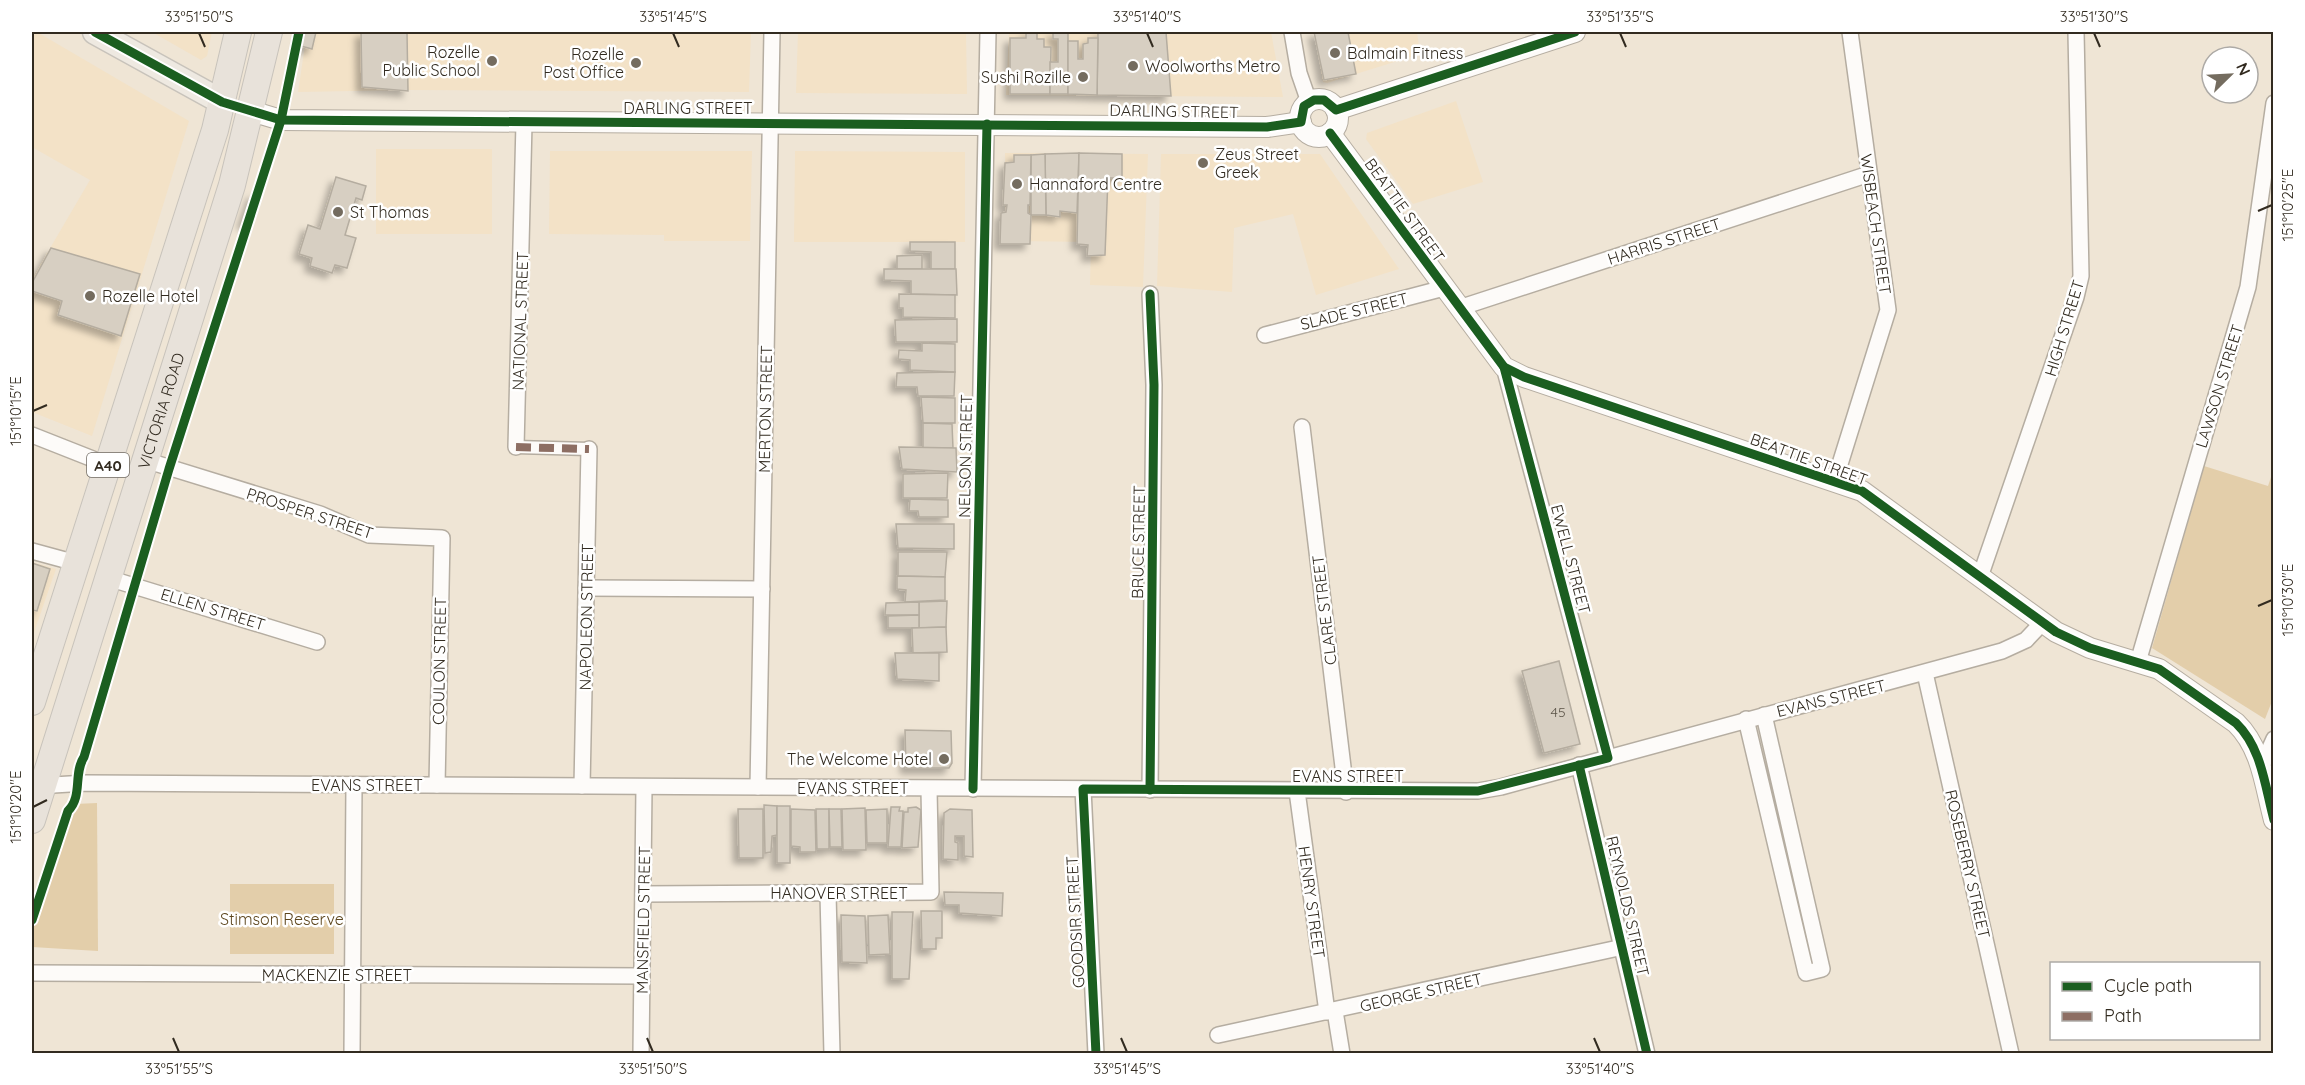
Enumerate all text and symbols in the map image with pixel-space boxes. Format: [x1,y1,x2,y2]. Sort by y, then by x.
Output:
text: 33°51'50"S [165,7,233,26]
text: 33°51'45"S [639,7,707,26]
text: 33°51'40"S [1113,7,1181,26]
text: 33°51'35"S [1586,7,1654,26]
text: 33°51'30"S [2060,7,2128,26]
place label: Rozelle Public School [383,42,480,80]
place label: Balmain Fitness [1347,43,1463,63]
place label: Rozelle Post Office [543,44,624,82]
north arrow [2200,45,2260,105]
marker: Balmain Fitness [1328,46,1342,60]
marker: Rozelle Public School [485,54,499,68]
marker: Rozelle Post Office [629,56,643,70]
place label: Woolworths Metro [1145,56,1280,76]
marker: Woolworths Metro [1126,59,1140,73]
text: N [2232,59,2255,78]
place label: Sushi Rozille [981,67,1071,87]
marker: Sushi Rozille [1076,70,1090,84]
street label: DARLING STREET [623,98,753,118]
street label: DARLING STREET [1109,100,1239,122]
place label: Zeus Street Greek [1215,144,1299,182]
street label: WISBEACH STREET [1856,152,1896,296]
street label: BEATTIE STREET [1361,154,1450,266]
marker: Zeus Street Greek [1196,156,1210,170]
text: 151°10'25"E [2278,169,2297,241]
place label: Hannaford Centre [1029,174,1162,194]
marker: Hannaford Centre [1010,177,1024,191]
place label: St Thomas [350,202,429,222]
marker: St Thomas [331,205,345,219]
street label: HARRIS STREET [1605,213,1723,269]
street label: NATIONAL STREET [508,251,532,391]
street label: HIGH STREET [2040,277,2088,379]
place label: Rozelle Hotel [102,286,199,306]
street label: SLADE STREET [1298,288,1410,334]
marker: Rozelle Hotel [83,289,97,303]
street label: LAWSON STREET [2191,321,2247,450]
street label: MERTON STREET [754,345,776,473]
street label: VICTORIA ROAD [133,350,189,471]
text: 151°10'15"E [6,376,25,446]
street label: NELSON STREET [954,394,976,518]
street label: BEATTIE STREET [1748,428,1871,490]
road number: A40 [87,453,129,477]
street label: PROSPER STREET [244,483,376,543]
street label: BRUCE STREET [1127,485,1149,599]
street label: EWELL STREET [1547,502,1595,616]
street label: NAPOLEON STREET [575,543,597,691]
street label: CLARE STREET [1307,554,1341,666]
text: 151°10'30"E [2278,564,2297,636]
street label: ELLEN STREET [158,584,268,635]
street label: COULON STREET [428,597,450,725]
street label: EVANS STREET [1774,675,1888,721]
house number: 45 [1550,703,1566,721]
place label: The Welcome Hotel [787,749,932,769]
marker: The Welcome Hotel [937,752,951,766]
street label: EVANS STREET [1292,766,1404,786]
text: 151°10'20"E [6,770,25,844]
street label: EVANS STREET [311,775,423,795]
street label: EVANS STREET [797,778,909,798]
street label: ROSEBERRY STREET [1941,788,1995,941]
street label: REYNOLDS STREET [1602,834,1654,978]
street label: HENRY STREET [1294,845,1330,960]
street label: MANSFIELD STREET [632,846,654,994]
street label: GOODSIR STREET [1062,855,1088,989]
street label: HANOVER STREET [770,883,908,903]
park label: Stimson Reserve [220,909,344,929]
legend [2050,962,2260,1040]
street label: MACKENZIE STREET [262,965,413,985]
street label: GEORGE STREET [1358,968,1484,1016]
text: Cycle path [2104,974,2192,997]
text: Path [2104,1004,2142,1027]
text: 33°51'55"S [145,1059,213,1078]
text: 33°51'50"S [619,1059,687,1078]
text: 33°51'45"S [1093,1059,1161,1078]
text: 33°51'40"S [1566,1059,1634,1078]

